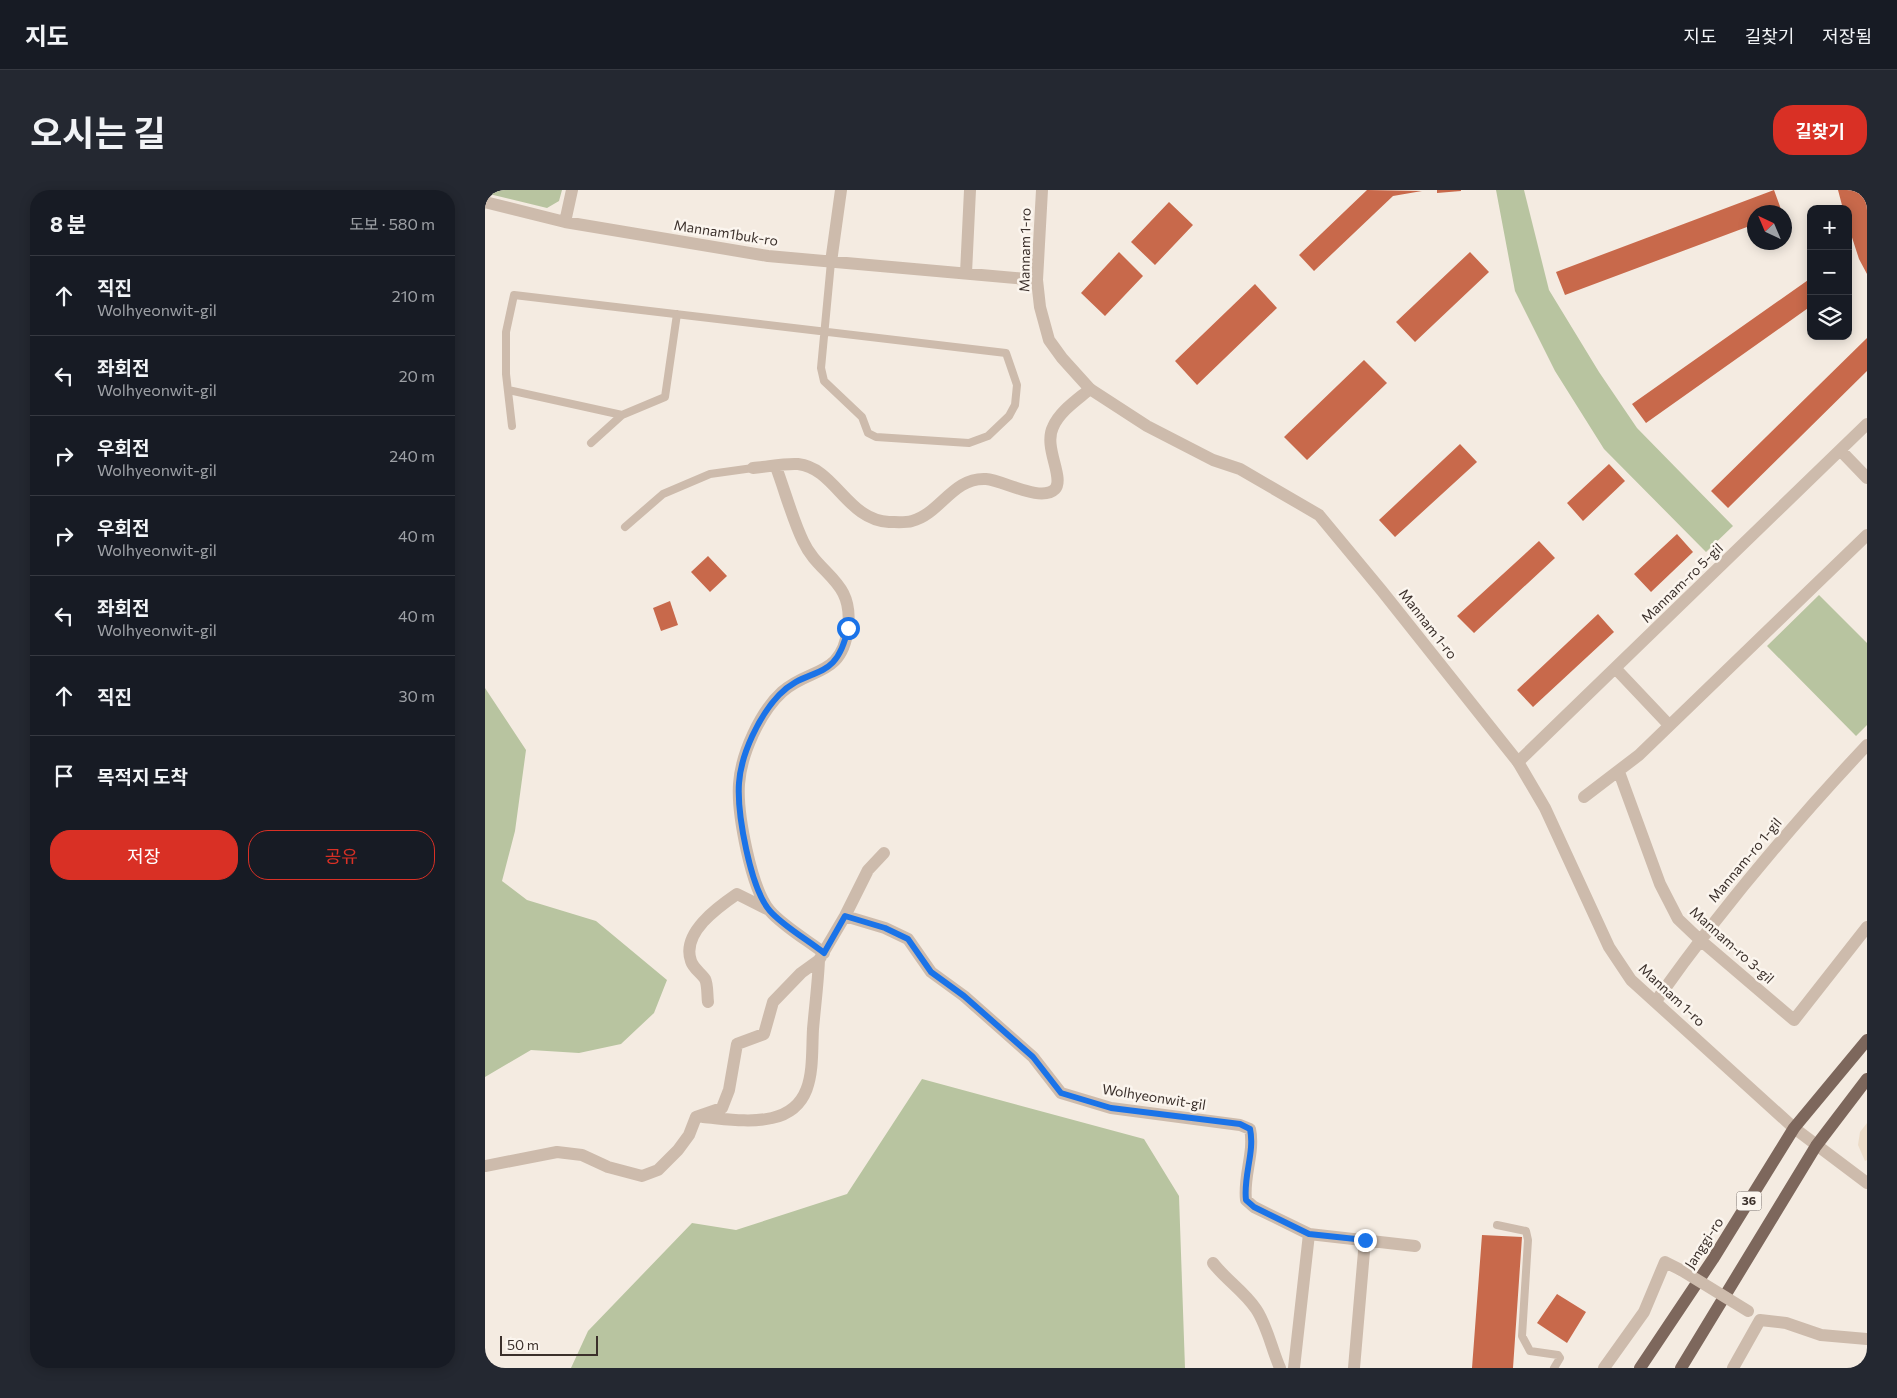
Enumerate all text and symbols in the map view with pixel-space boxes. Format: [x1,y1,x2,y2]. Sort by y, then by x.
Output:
text: 지도 [25,21,69,50]
text: 지도 [1684,25,1717,47]
text: 길찾기 [1745,25,1794,47]
text: 저장됨 [1822,25,1872,47]
button: 길찾기 [1773,105,1867,155]
text: 오시는 길 [30,110,166,153]
north arrow [1747,205,1792,250]
map controls [1807,205,1852,340]
button: + [1807,205,1852,250]
street label: Mannam 1-ro [1015,208,1034,292]
text: 8 분 [50,211,86,236]
text: 도보 · 580 m [349,214,435,233]
street label: Mannam1buk-ro [673,216,779,249]
button: − [1807,250,1852,295]
text: 직진 [97,276,132,299]
icon: ahead [50,282,78,310]
text: 210 m [392,286,435,305]
button: layers [1807,295,1852,340]
text: Wolhyeonwit-gil [97,300,217,319]
text: 좌회전 [97,356,149,379]
icon: left [50,362,78,390]
text: 20 m [399,366,435,385]
text: Wolhyeonwit-gil [97,380,217,399]
text: 우회전 [97,436,149,459]
icon: right [50,442,78,470]
text: 240 m [389,446,435,465]
text: Wolhyeonwit-gil [97,460,217,479]
text: 우회전 [97,516,149,539]
icon: right [50,522,78,550]
text: 40 m [398,526,435,545]
street label: Mannam-ro 5-gil [1637,539,1726,626]
text: Wolhyeonwit-gil [97,540,217,559]
street label: Mannam 1-ro [1396,585,1461,662]
text: 좌회전 [97,596,149,619]
icon: left [50,602,78,630]
text: 40 m [398,606,435,625]
route start [837,617,860,640]
text: Wolhyeonwit-gil [97,620,217,639]
icon: ahead [50,682,78,710]
text: 직진 [97,685,132,708]
text: 30 m [398,686,435,705]
icon: arrive [50,762,78,790]
text: 목적지 도착 [97,765,188,788]
street label: Mannam-ro 1-gil [1704,814,1785,905]
button: 저장 [50,830,238,880]
button: 공유 [248,830,435,880]
street label: Mannam-ro 3-gil [1687,902,1778,987]
street label: Mannam 1-ro [1636,960,1709,1030]
street label: Wolhyeonwit-gil [1101,1080,1207,1113]
road number: 36 [1737,1191,1761,1210]
street label: Janggi-ro [1681,1214,1726,1272]
route end [1354,1229,1377,1252]
scale bar [500,1333,597,1356]
text: 50 m [507,1336,539,1353]

